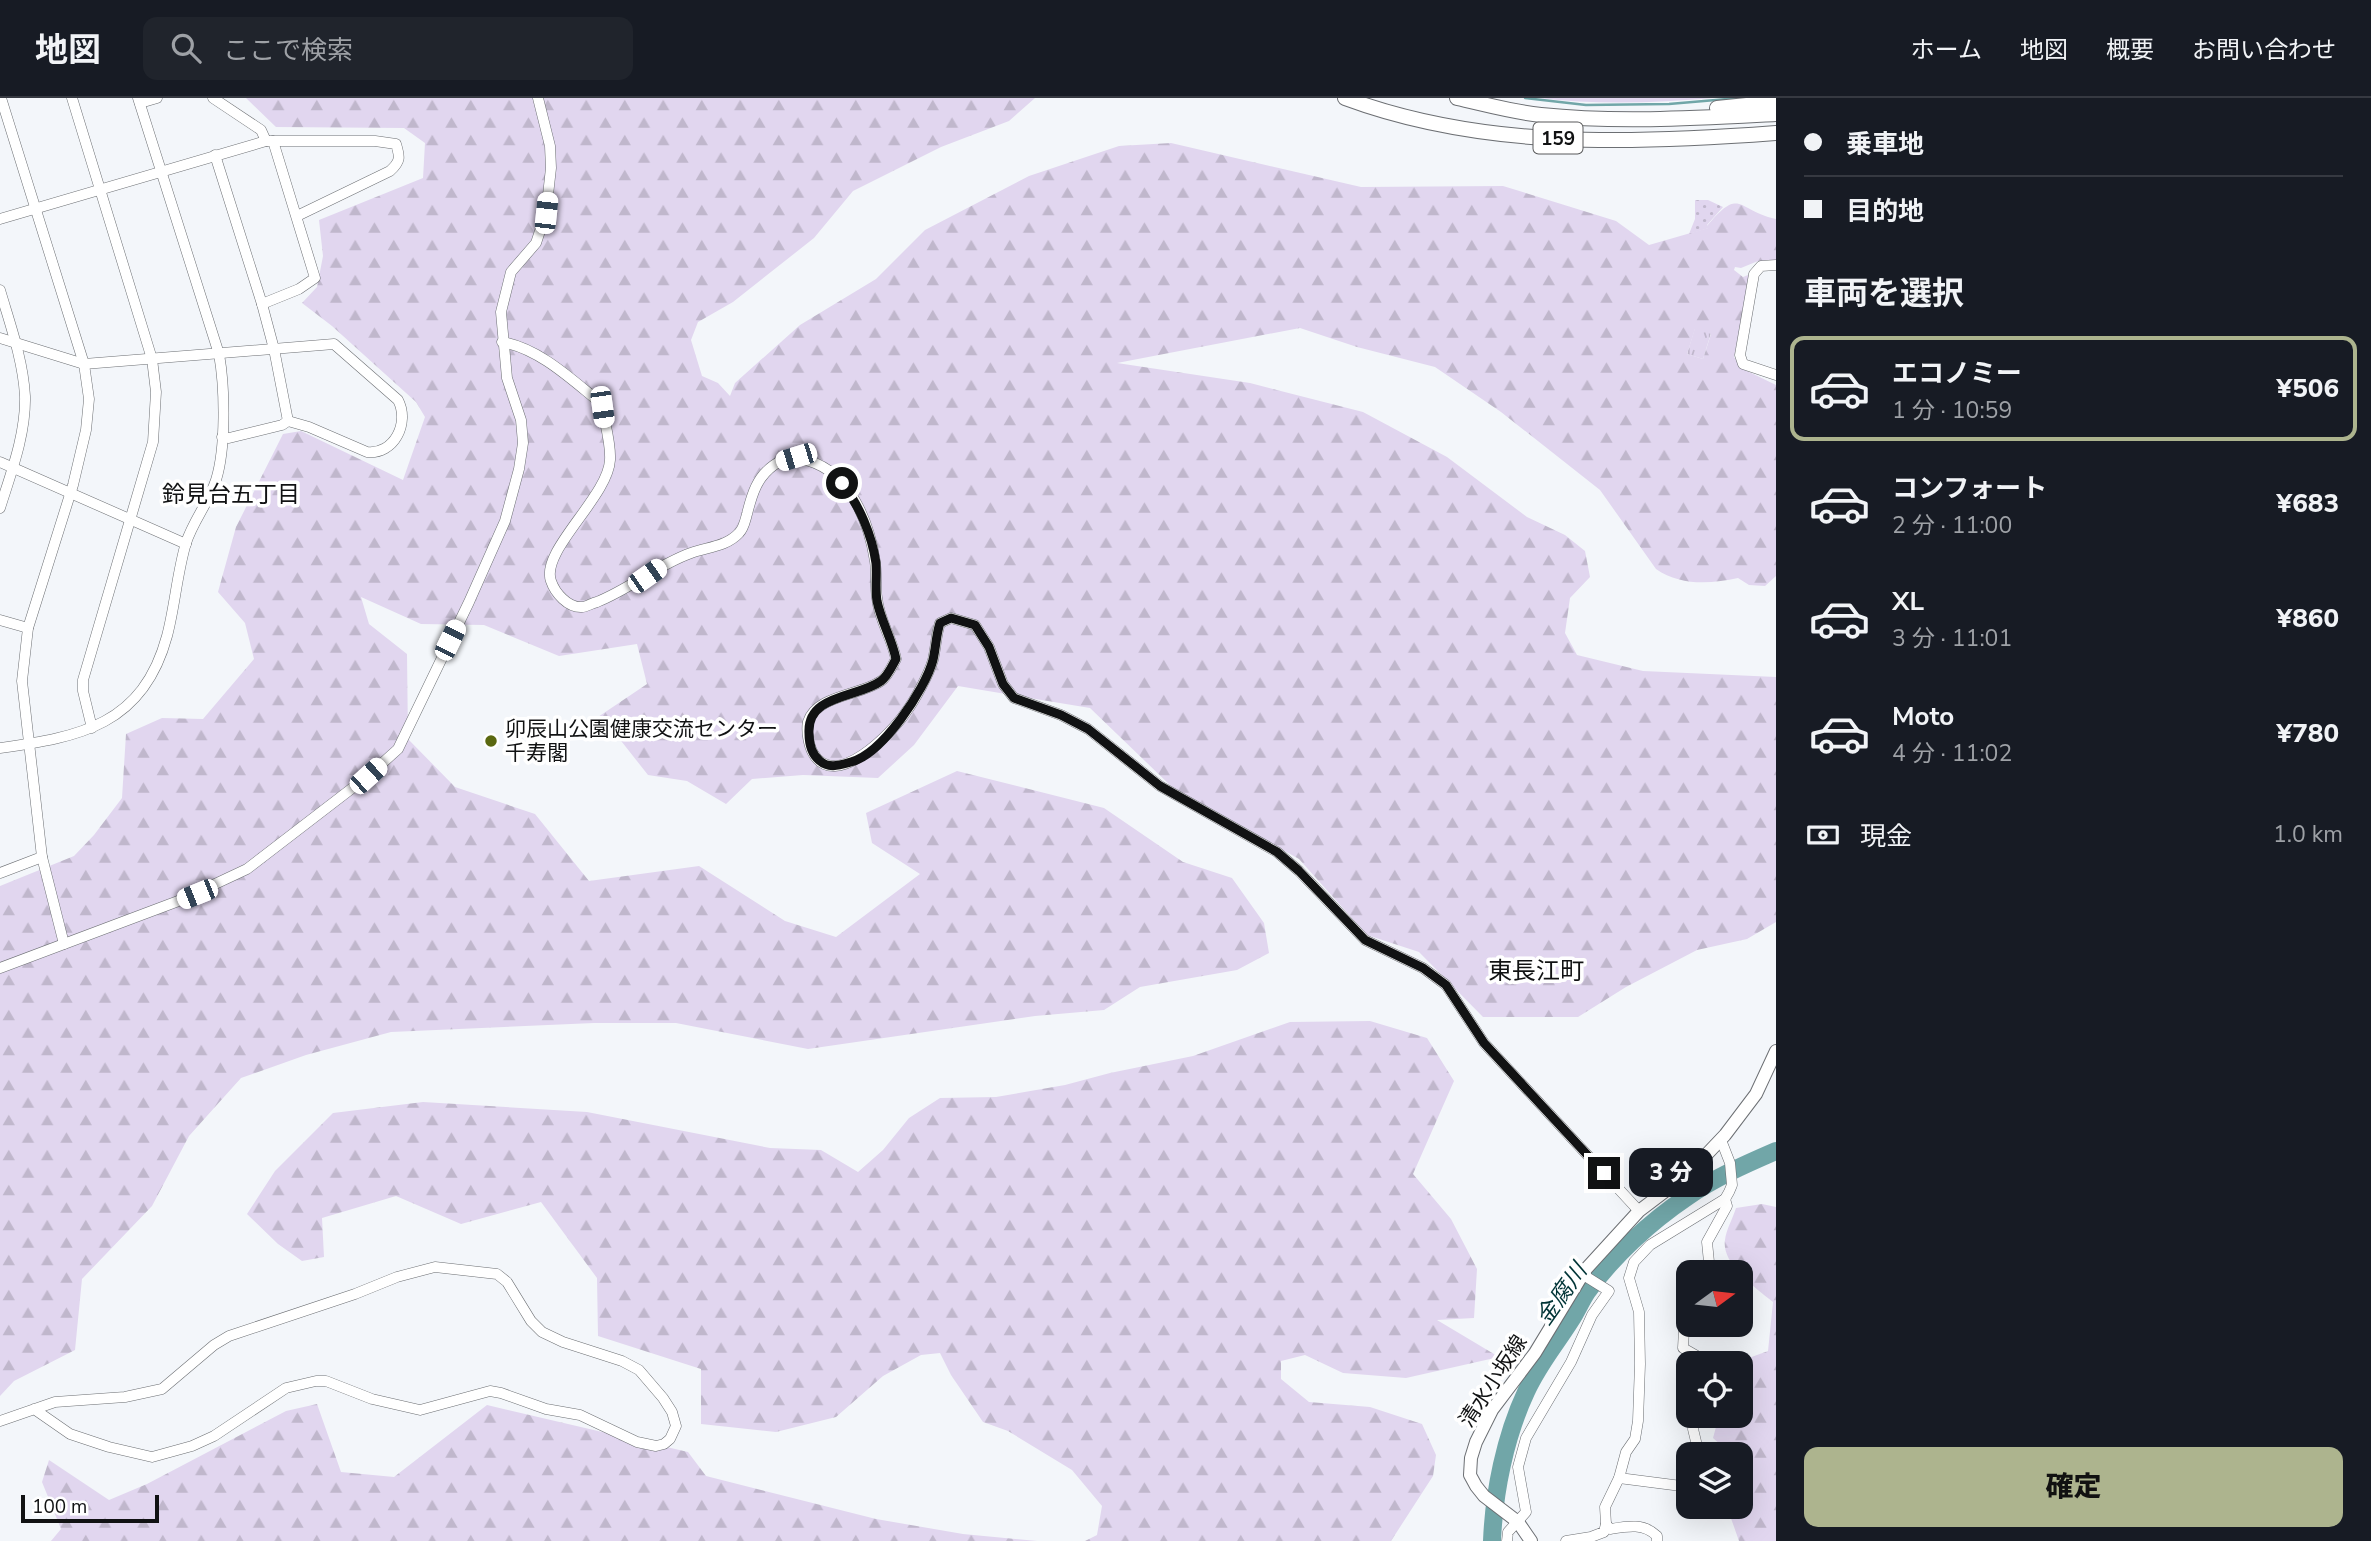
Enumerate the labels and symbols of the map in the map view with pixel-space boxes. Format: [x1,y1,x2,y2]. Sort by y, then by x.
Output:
road number: 159 [1534,122,1582,154]
car [534,191,559,235]
car [589,385,616,429]
car [773,441,820,473]
route start [826,467,858,499]
district label: 鈴見台五丁目 [162,479,300,510]
car [624,555,671,597]
car [432,617,469,663]
place label: 卯辰山公園健康交流センター 千寿閣 [505,715,778,767]
marker: 卯辰山公園健康交流センター 千寿閣 [483,733,499,749]
car [346,754,391,798]
car [174,876,221,912]
district label: 東長江町 [1488,955,1584,987]
callout: 3 分 [1628,1148,1712,1198]
route end [1588,1157,1620,1189]
water label: 金腐川 [1529,1255,1596,1331]
north arrow [1676,1260,1754,1337]
street label: 清水小坂線 [1453,1329,1533,1433]
scale bar [21,1492,159,1524]

